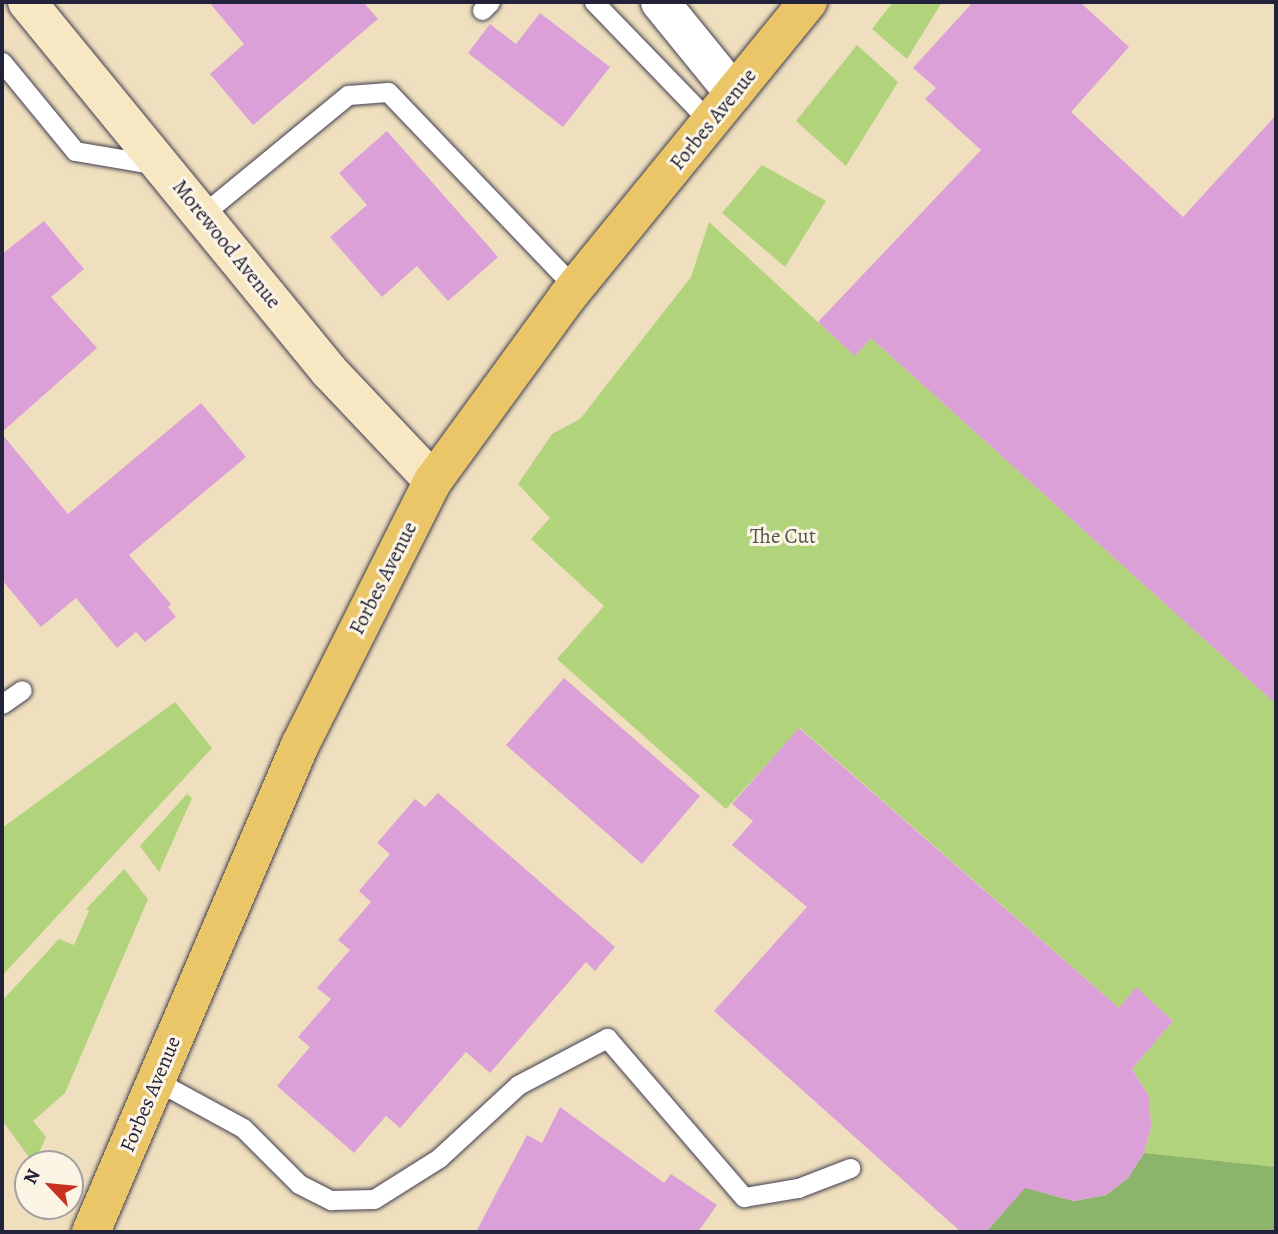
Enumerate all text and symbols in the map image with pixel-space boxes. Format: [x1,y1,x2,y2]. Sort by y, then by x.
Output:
street label: Forbes Avenue [664,63,762,175]
street label: Morewood Avenue [167,175,287,313]
street label: Forbes Avenue [344,517,422,639]
park label: The Cut [750,523,816,549]
street label: Forbes Avenue [114,1032,186,1156]
north arrow [14,1150,84,1220]
text: N [17,1165,47,1189]

